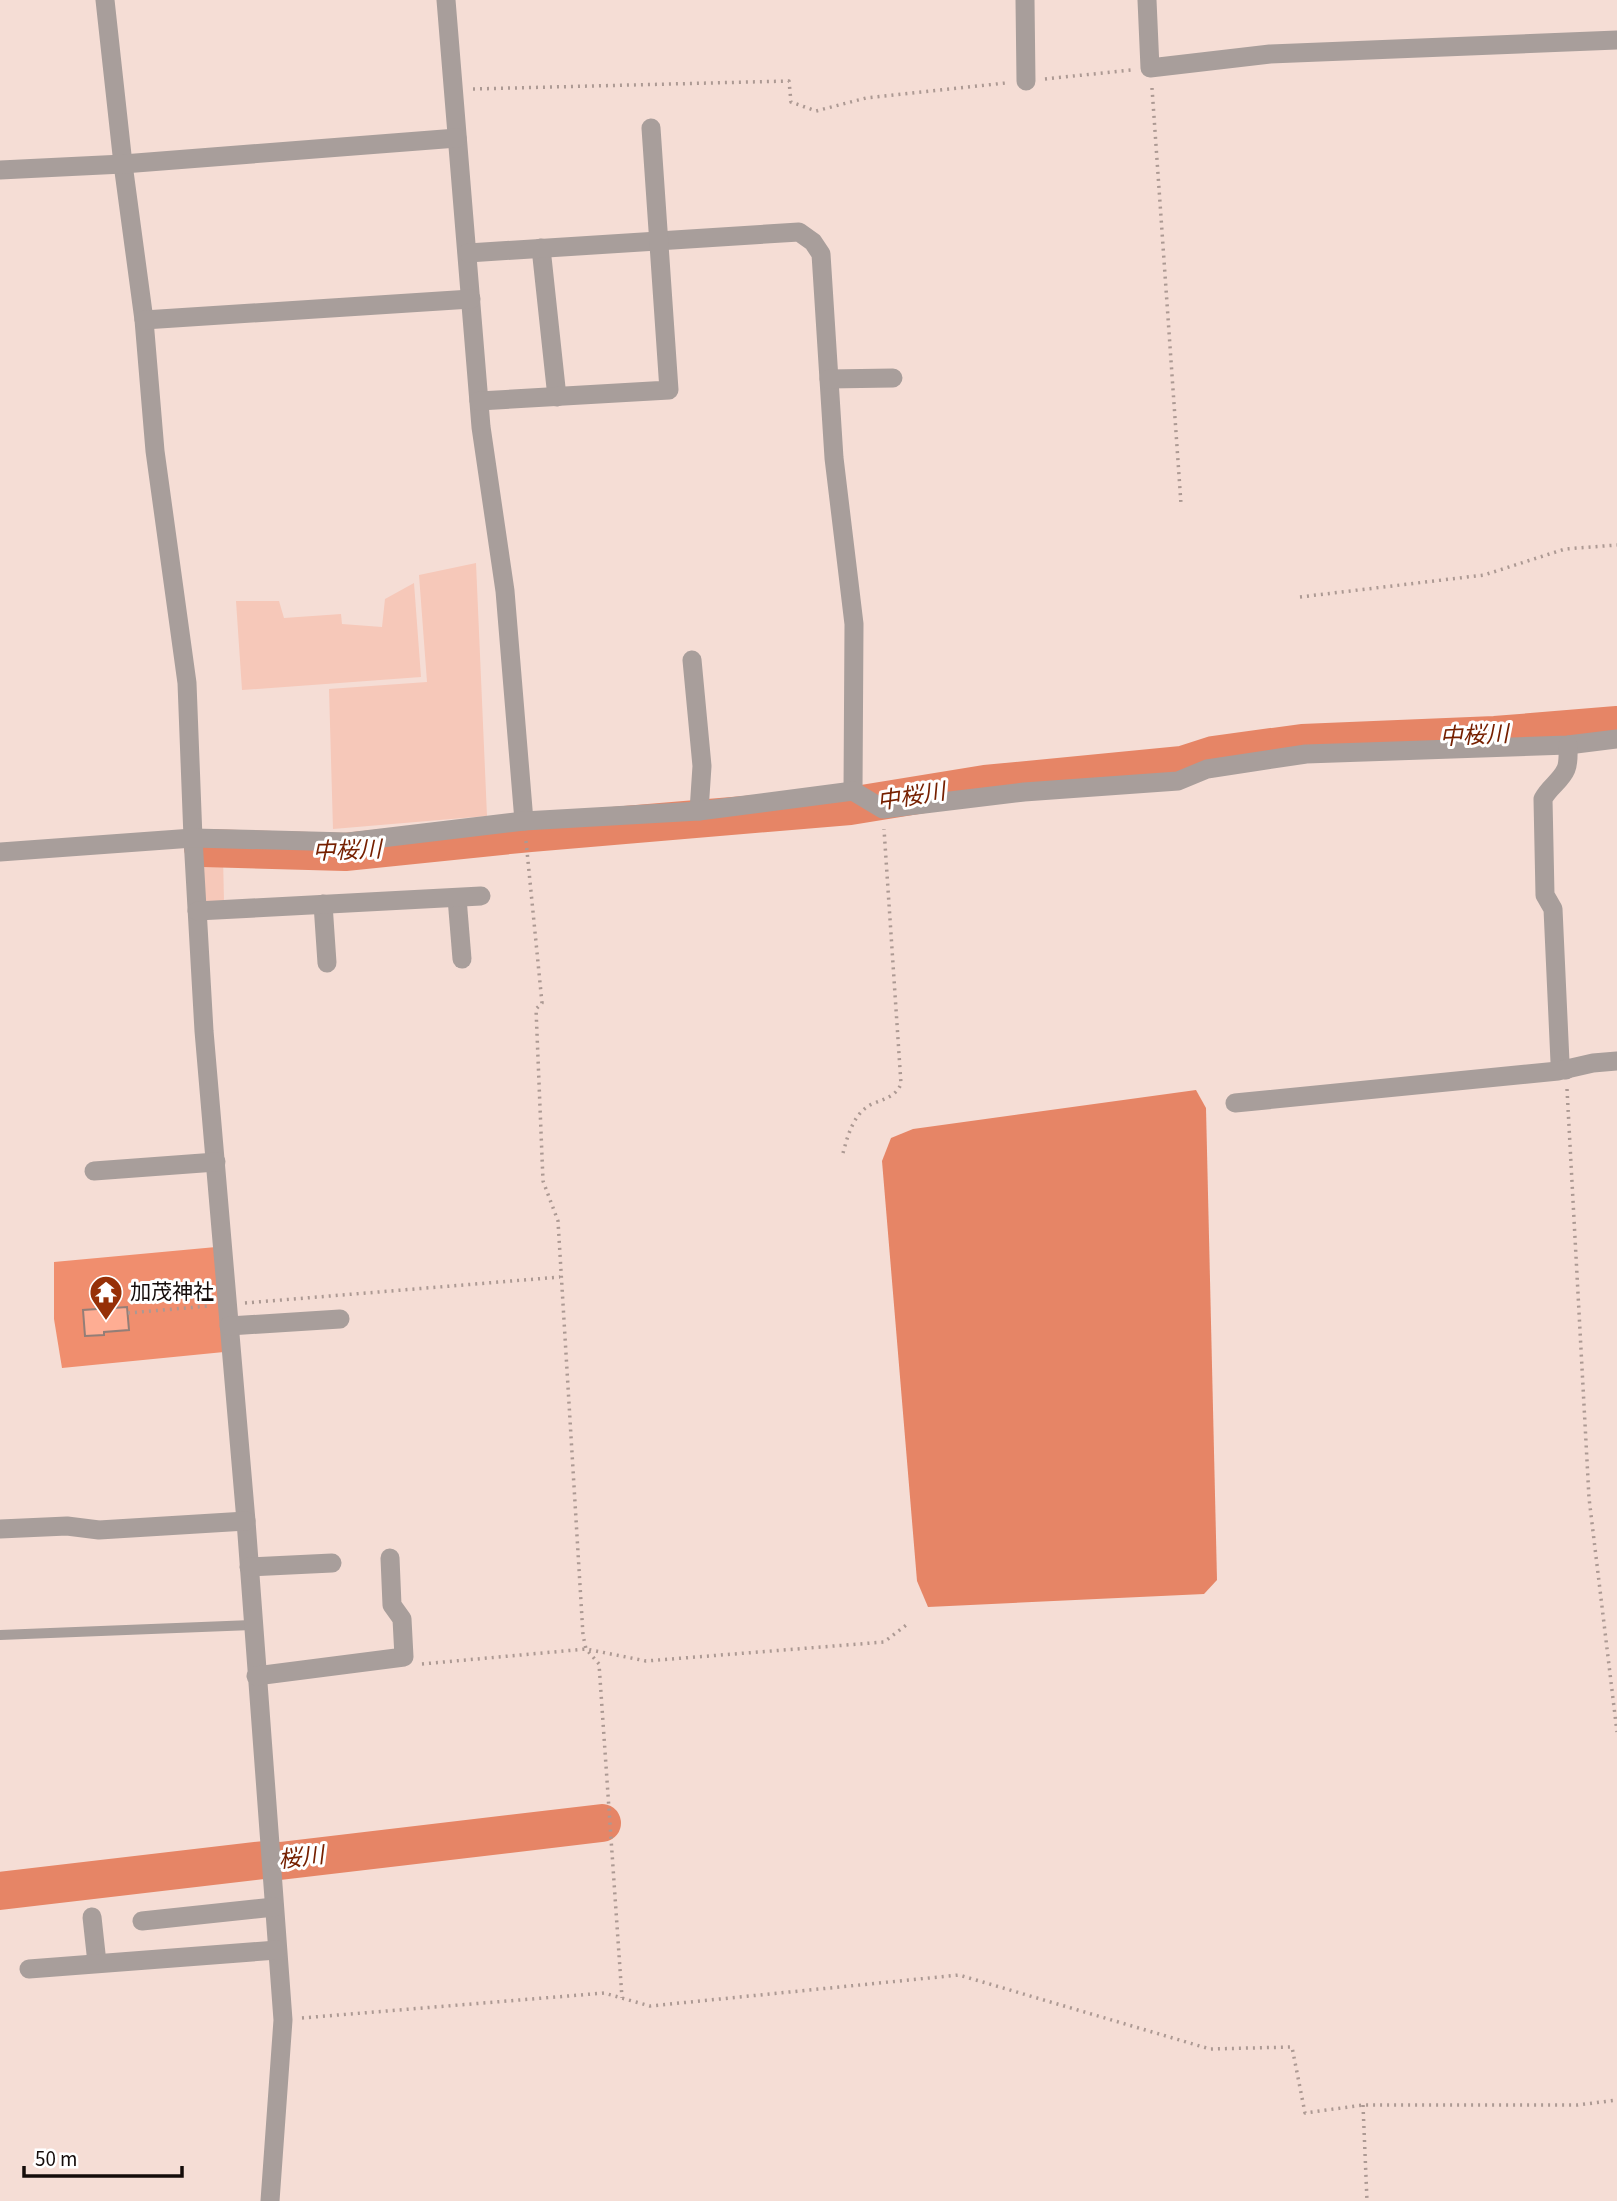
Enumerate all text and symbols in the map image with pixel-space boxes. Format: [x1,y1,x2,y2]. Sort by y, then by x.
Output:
water label: 中桜川 [1439,717,1512,754]
water label: 中桜川 [874,774,951,818]
water label: 中桜川 [312,833,385,868]
temple icon: 加茂神社 [87,1273,125,1322]
place label: 加茂神社 [130,1277,214,1307]
water label: 桜川 [276,1838,329,1877]
scale bar [24,2134,182,2178]
text: 50 m [35,2144,77,2174]

